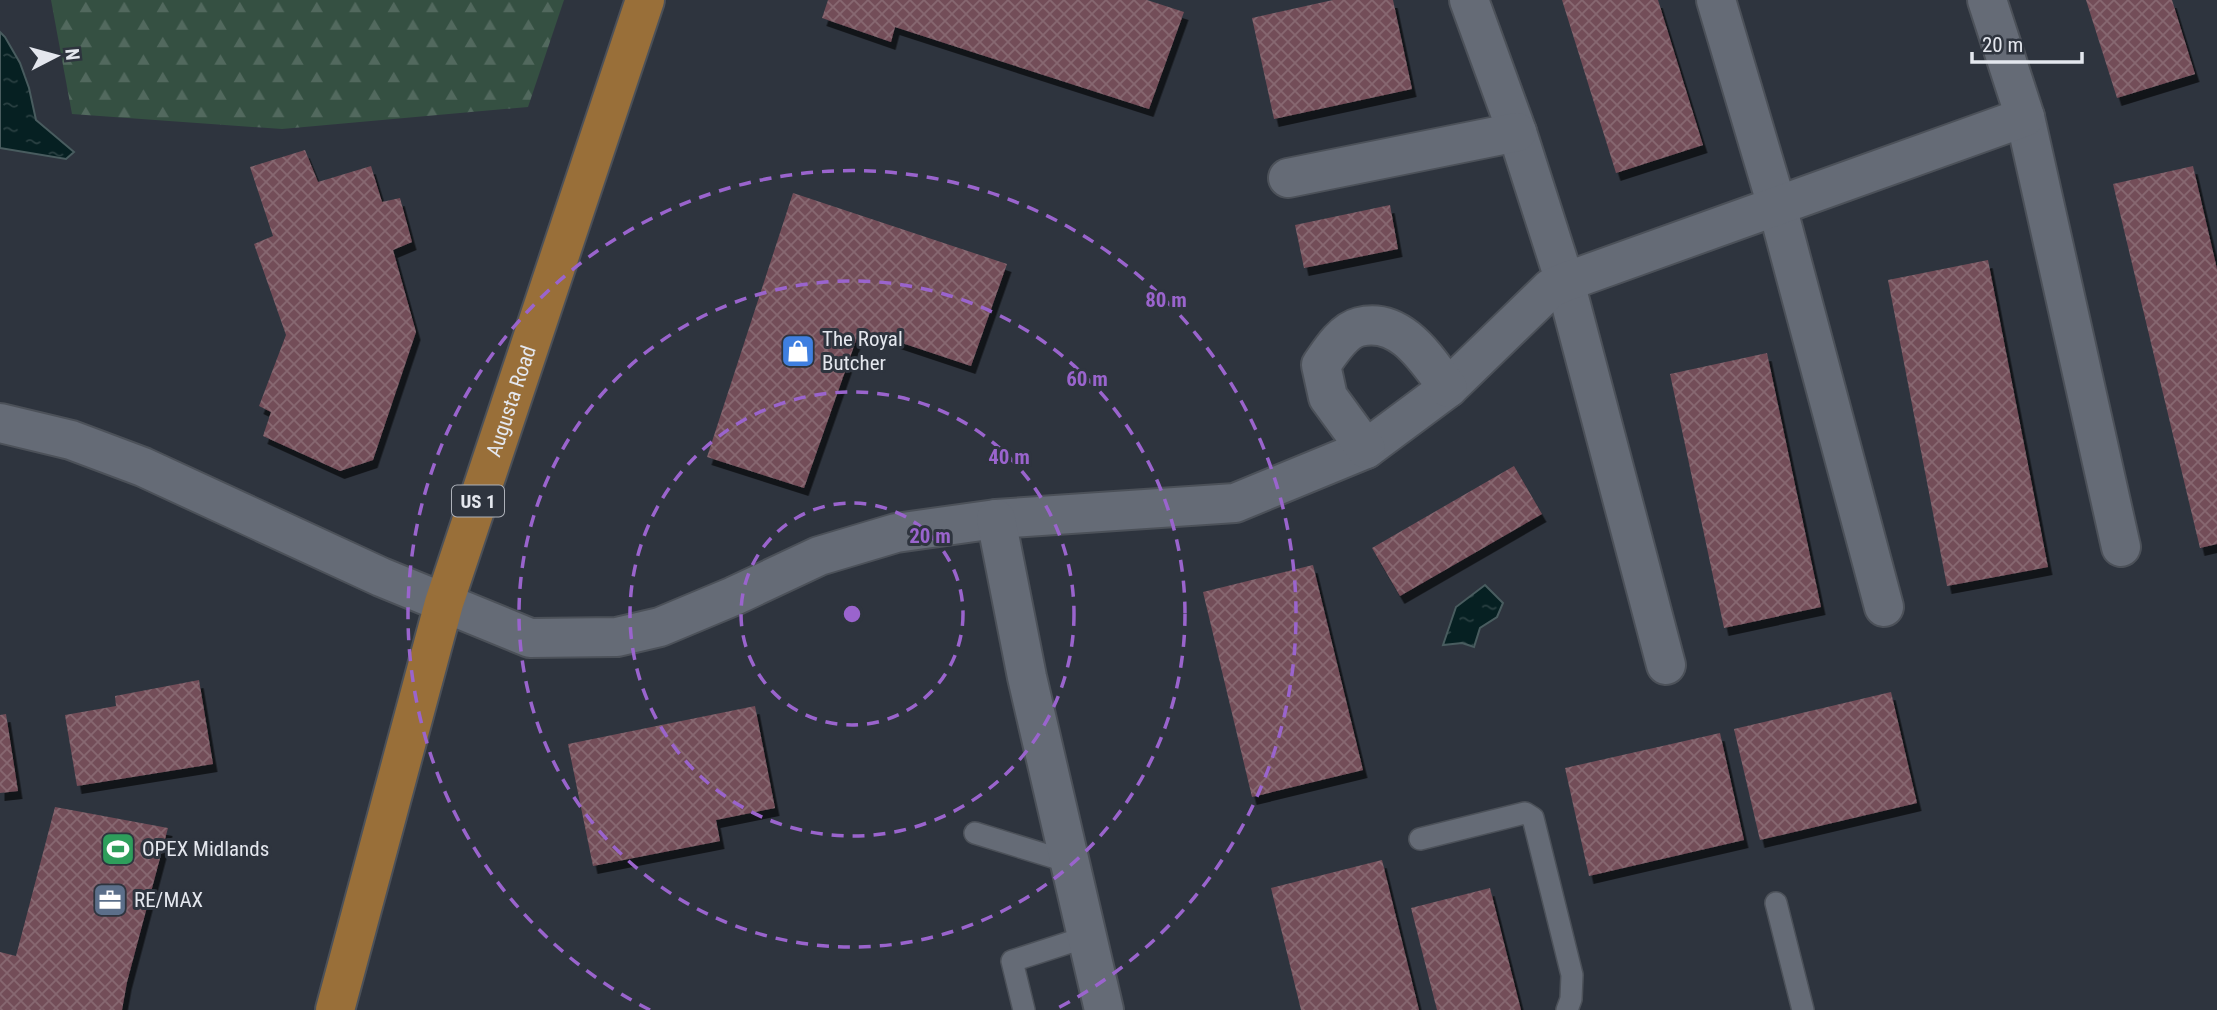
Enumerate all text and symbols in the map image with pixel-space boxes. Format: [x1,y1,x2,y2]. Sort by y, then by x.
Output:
north arrow [21,21,91,91]
scale bar [1972,21,2082,65]
text: 20 m [1982,33,2023,57]
text: N [60,47,84,61]
text: 80 m [1145,288,1187,312]
place label: The Royal Butcher [822,327,903,375]
shop icon: The Royal Butcher [779,332,817,370]
street label: Augusta Road [482,343,541,460]
text: 60 m [1066,367,1108,391]
text: 40 m [988,445,1030,469]
road number: US 1 [452,486,504,516]
text: 20 m [909,524,951,548]
centre of rings [840,602,864,626]
sports icon: OPEX Midlands [99,830,137,868]
place label: OPEX Midlands [142,837,269,861]
office icon: RE/MAX [91,881,129,919]
place label: RE/MAX [134,888,203,912]

